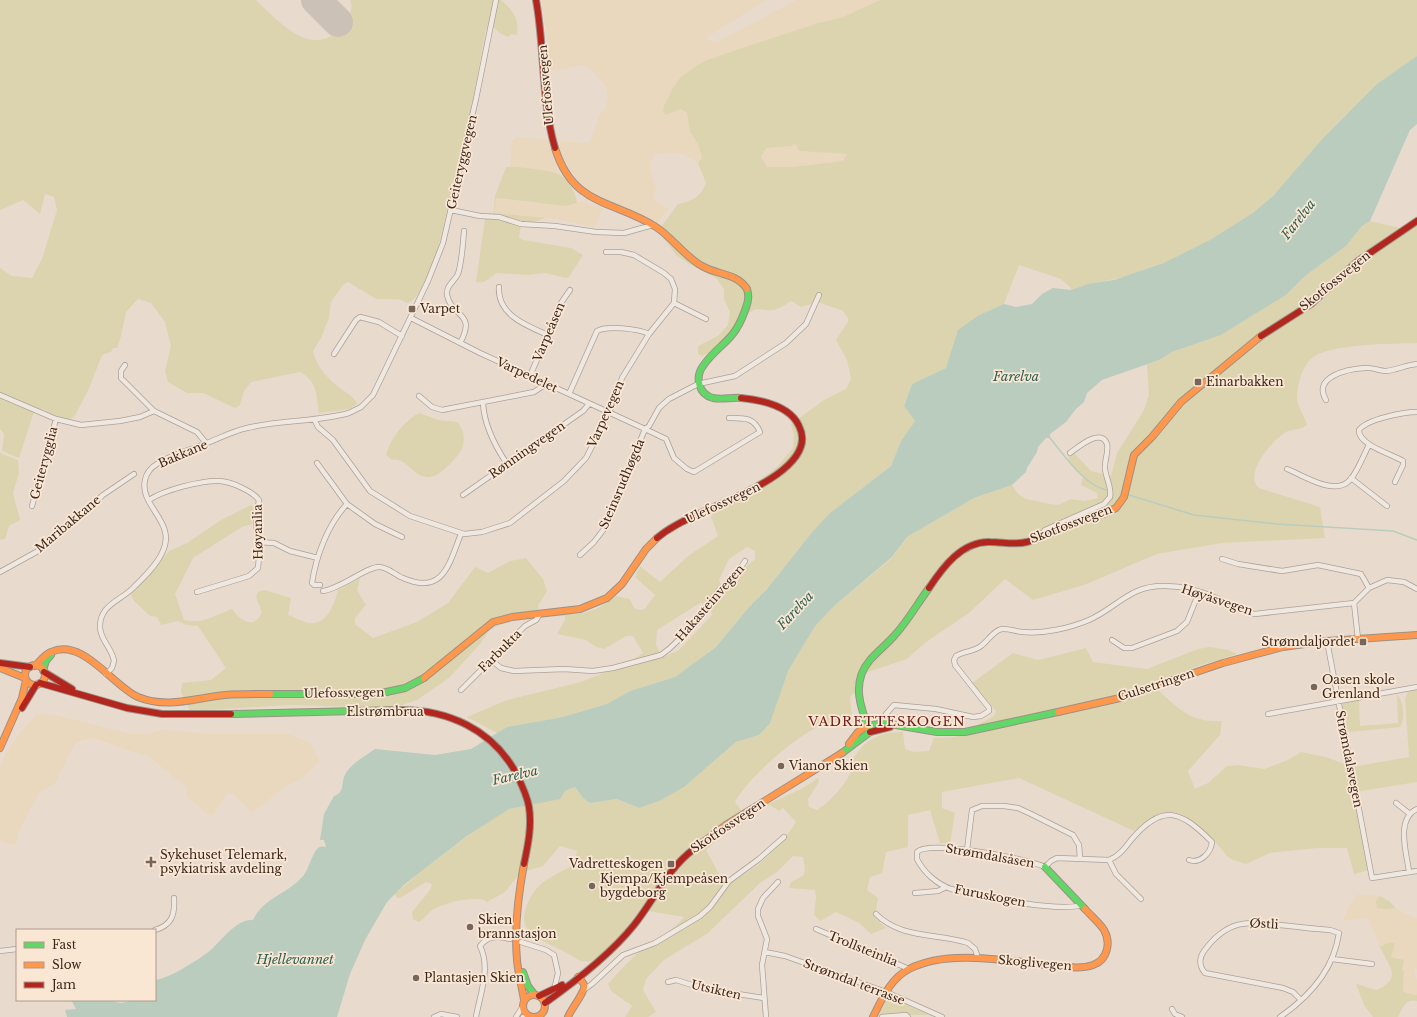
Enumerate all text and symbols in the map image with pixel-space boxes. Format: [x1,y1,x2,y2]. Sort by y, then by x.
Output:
street label: Ulefossvegen [535,44,556,126]
street label: Geiteryggvegen [443,113,480,211]
water label: Farelva [1277,196,1319,244]
street label: Skotfossvegen [1296,247,1373,314]
street label: Varpeåsen [529,300,568,365]
place label: Varpet [419,301,461,316]
marker: Varpet [407,304,417,314]
street label: Varpedelet [493,353,561,395]
water label: Farelva [992,368,1039,385]
place label: Einarbakken [1206,374,1283,389]
marker: Einarbakken [1193,377,1203,387]
street label: Varpevegen [584,378,627,451]
street label: Rønningvegen [486,418,568,481]
street label: Geiterygglia [27,424,61,501]
street label: Bakkane [156,436,210,471]
street label: Steinsrudhøgda [596,436,647,531]
street label: Ulefossvegen [683,479,763,526]
street label: Maribakkane [32,492,103,555]
street label: Skotfossvegen [1028,501,1114,546]
street label: Høyanlia [250,504,265,560]
street label: Hakasteinvegen [672,561,747,644]
street label: Høyåsvegen [1180,581,1255,618]
water label: Farelva [773,588,817,634]
street label: Farbukta [475,626,524,675]
place label: Strømdaljordet [1261,634,1355,649]
marker: Strømdaljordet [1358,637,1368,647]
street label: Gulsetringen [1116,665,1196,704]
place label: Oasen skole Grenland [1322,672,1395,701]
marker: Oasen skole Grenland [1309,682,1319,692]
street label: Ulefossvegen [303,684,384,701]
street label: Elstrømbrua [346,704,424,719]
street label: Strømdalsvegen [1333,709,1366,809]
district label: VADRETTESKOGEN [807,713,966,730]
place label: Vianor Skien [788,758,868,773]
marker: Vianor Skien [776,761,786,771]
water label: Farelva [490,762,540,789]
street label: Skotfossvegen [688,795,768,856]
street label: Strømdalsåsen [945,840,1036,871]
place label: Sykehuset Telemark, psykiatrisk avdeling [160,847,287,876]
marker: Sykehuset Telemark, psykiatrisk avdeling [145,856,157,868]
place label: Vadretteskogen [568,856,663,871]
marker: Vadretteskogen [666,859,676,869]
place label: Kjempa/Kjempeåsen bygdeborg [599,871,728,900]
marker: Kjempa/Kjempeåsen bygdeborg [587,881,597,891]
street label: Furuskogen [953,881,1027,910]
place label: Skien brannstasjon [477,912,557,941]
street label: Østli [1249,915,1279,932]
marker: Skien brannstasjon [465,922,475,932]
street label: Trollsteinlia [826,928,901,969]
legend [16,929,156,1001]
text: Fast [52,937,77,952]
water label: Hjellevannet [255,951,334,968]
street label: Skoglivegen [998,952,1072,973]
street label: Strømdal terrasse [801,955,907,1008]
text: Slow [52,957,82,972]
place label: Plantasjen Skien [424,970,524,985]
marker: Plantasjen Skien [411,973,421,983]
street label: Utsikten [689,976,743,1003]
text: Jam [50,977,76,992]

